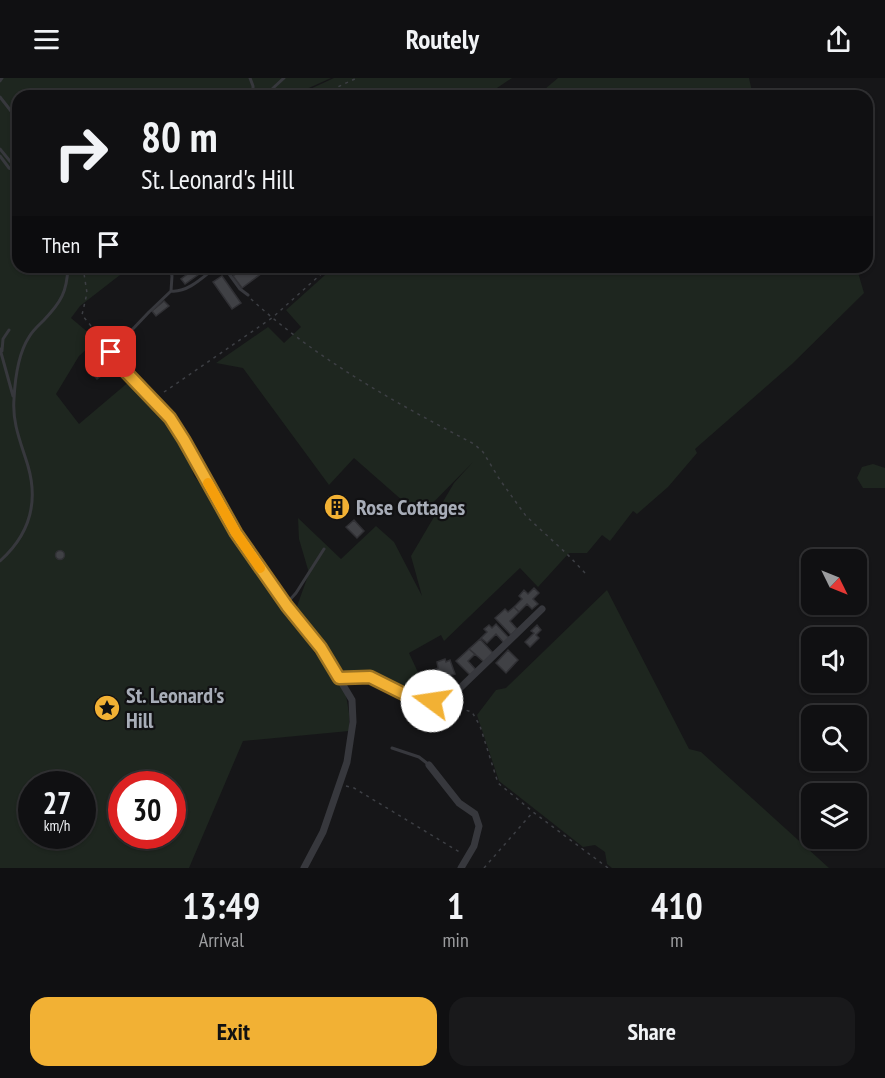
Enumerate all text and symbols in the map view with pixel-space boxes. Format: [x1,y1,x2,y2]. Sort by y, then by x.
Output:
text: Routely [406,22,479,56]
icon: menu [30,23,63,56]
icon: share [822,23,855,56]
text: 80 m [141,109,218,164]
icon: right [42,114,120,192]
text: St. Leonard's Hill [141,162,294,196]
icon: arrive [92,228,125,261]
text: Then [42,231,80,259]
pin [85,326,136,377]
icon: arrive [94,335,127,368]
building icon: Rose Cottages [322,492,352,522]
place label: Rose Cottages [356,493,465,521]
north arrow [801,549,867,615]
map controls [801,549,867,849]
button: sound [801,627,867,693]
position arrow [400,669,464,733]
place label: St. Leonard's Hill [126,681,224,734]
place icon: St. Leonard's Hill [92,693,122,723]
button: search [801,705,867,771]
speed limit sign: 30 [108,771,186,849]
text: 27 [43,783,71,822]
button: layers [801,783,867,849]
text: km/h [44,816,70,835]
text: 13:49 [182,882,260,929]
text: 1 [447,882,464,929]
text: 410 [651,882,703,929]
text: Arrival [199,927,244,953]
text: min [443,927,469,953]
text: m [670,927,683,953]
button: Exit [30,997,437,1066]
button: Share [449,997,855,1066]

